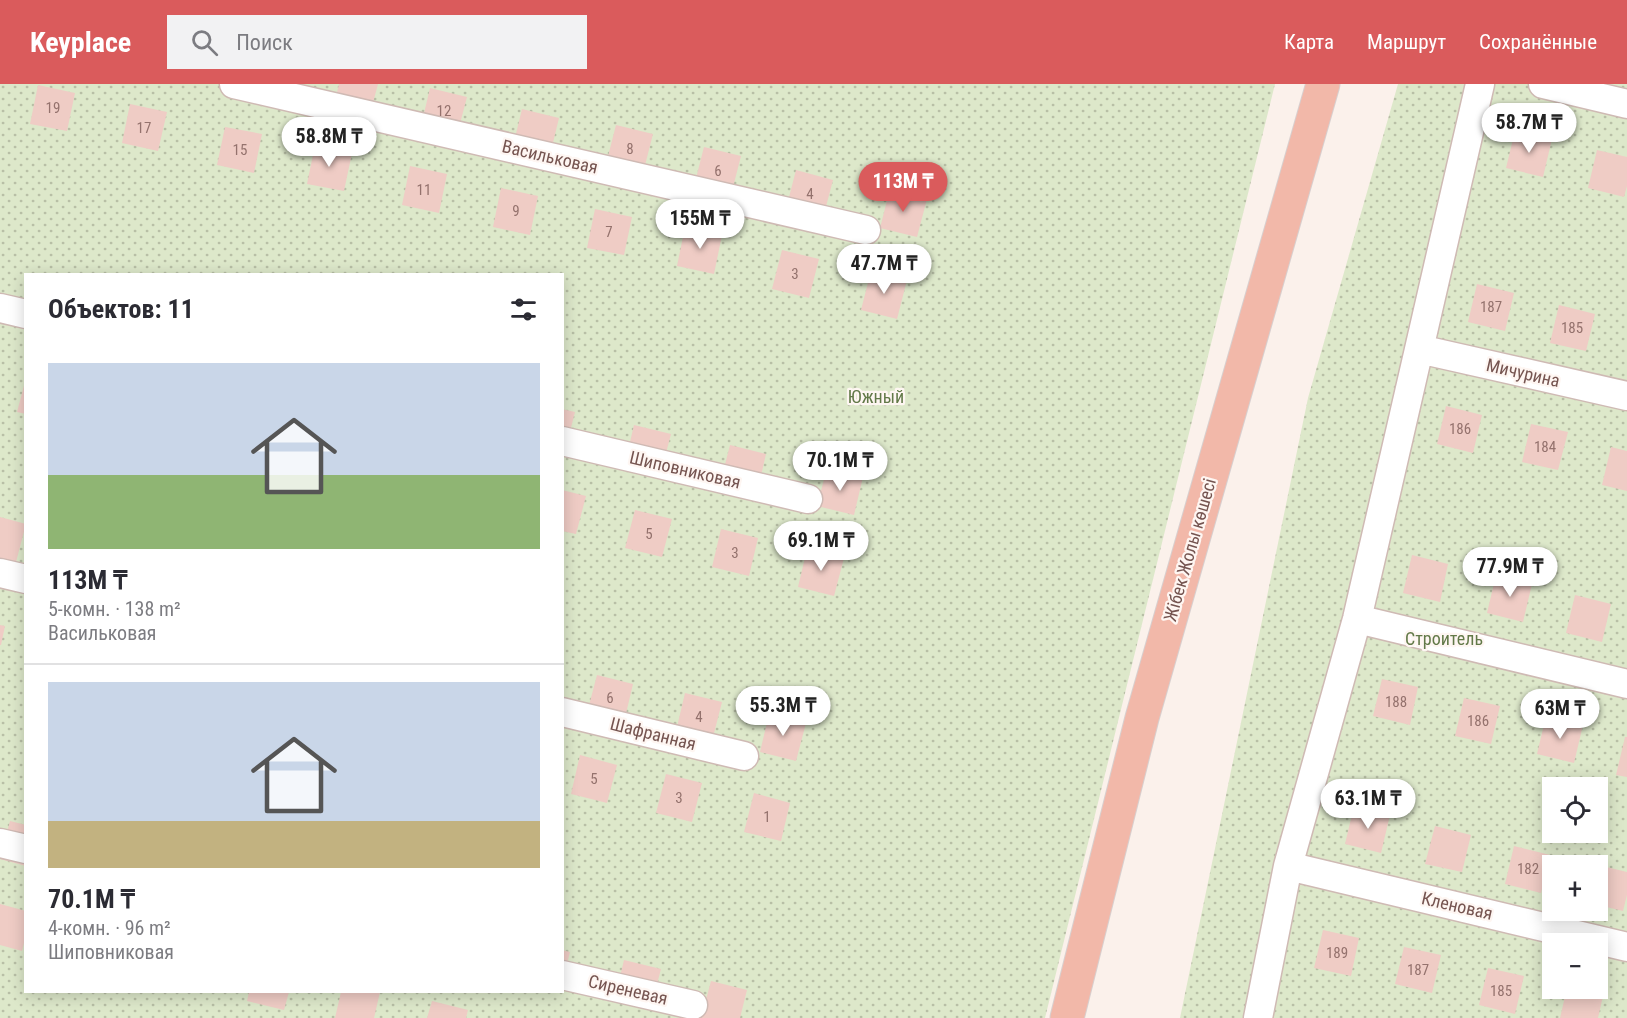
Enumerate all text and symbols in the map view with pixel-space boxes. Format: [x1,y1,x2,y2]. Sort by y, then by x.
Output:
search box [167,15,587,69]
text: Keyplace [30,26,131,59]
icon: search [188,26,221,59]
text: Поиск [236,30,293,55]
text: Карта [1284,30,1334,54]
text: Маршрут [1367,30,1446,54]
text: Сохранённые [1479,30,1597,54]
house number: 19 [46,99,60,117]
house number: 12 [437,102,451,120]
pin: 58.7M ₸ [1474,103,1584,154]
text: 58.7M ₸ [1496,110,1562,134]
pin: 58.8M ₸ [274,117,384,168]
house number: 17 [137,119,151,137]
text: 58.8M ₸ [296,124,362,148]
street label: Васильковая [500,135,600,178]
house number: 8 [626,140,634,158]
house number: 15 [233,141,247,159]
house number: 6 [714,162,722,180]
pin: 113M ₸ [854,162,952,213]
text: 113M ₸ [872,169,934,193]
house number: 11 [417,181,431,199]
house number: 4 [806,185,814,203]
pin: 155M ₸ [651,199,749,250]
house number: 9 [512,202,520,220]
text: 155M ₸ [669,206,731,230]
house number: 7 [605,223,613,241]
pin: 47.7M ₸ [829,244,939,295]
text: 47.7M ₸ [851,251,917,275]
house number: 3 [791,265,799,283]
icon: filters [507,293,540,326]
text: Объектов: 11 [48,294,194,324]
house number: 187 [1480,298,1502,316]
house number: 185 [1561,319,1583,337]
street label: Мичурина [1484,354,1562,391]
park label: Южный [848,386,904,407]
icon: home [240,402,348,510]
house number: 186 [1449,420,1471,438]
house number: 184 [1534,438,1556,456]
pin: 70.1M ₸ [785,441,895,492]
street label: Шиповниковая [628,447,743,492]
text: 70.1M ₸ [807,448,873,472]
street label: Жібек Жолы көшесі [1159,476,1220,624]
pin: 69.1M ₸ [766,521,876,572]
house number: 5 [645,525,653,543]
text: 69.1M ₸ [788,528,854,552]
house number: 3 [731,544,739,562]
pin: 77.9M ₸ [1455,547,1565,598]
text: 77.9M ₸ [1477,554,1543,578]
text: 113M ₸ [48,565,127,595]
text: 5-комн. · 138 m² [48,597,181,621]
text: Васильковая [48,621,156,645]
park label: Строитель [1405,628,1483,649]
pin: 55.3M ₸ [728,686,838,737]
house number: 6 [606,689,614,707]
pin: 63M ₸ [1518,689,1602,740]
text: 55.3M ₸ [750,693,816,717]
house number: 188 [1385,693,1407,711]
text: 63M ₸ [1535,696,1585,720]
house number: 4 [695,708,703,726]
house number: 186 [1467,712,1489,730]
street label: Шафранная [608,713,698,754]
icon: home [240,721,348,829]
house number: 5 [590,770,598,788]
map controls [1542,777,1608,999]
button: locate [1542,777,1608,843]
pin: 63.1M ₸ [1313,779,1423,830]
text: 63.1M ₸ [1335,786,1401,810]
house number: 3 [675,789,683,807]
house number: 1 [763,808,771,826]
button: + [1542,855,1608,921]
house number: 182 [1517,860,1539,878]
text: 70.1M ₸ [48,884,135,914]
street label: Кленовая [1420,887,1495,924]
text: 4-комн. · 96 m² [48,916,171,940]
button: − [1542,933,1608,999]
text: Шиповниковая [48,940,174,964]
house number: 189 [1326,944,1348,962]
house number: 187 [1407,961,1429,979]
street label: Сиреневая [586,970,670,1009]
house number: 185 [1490,982,1512,1000]

